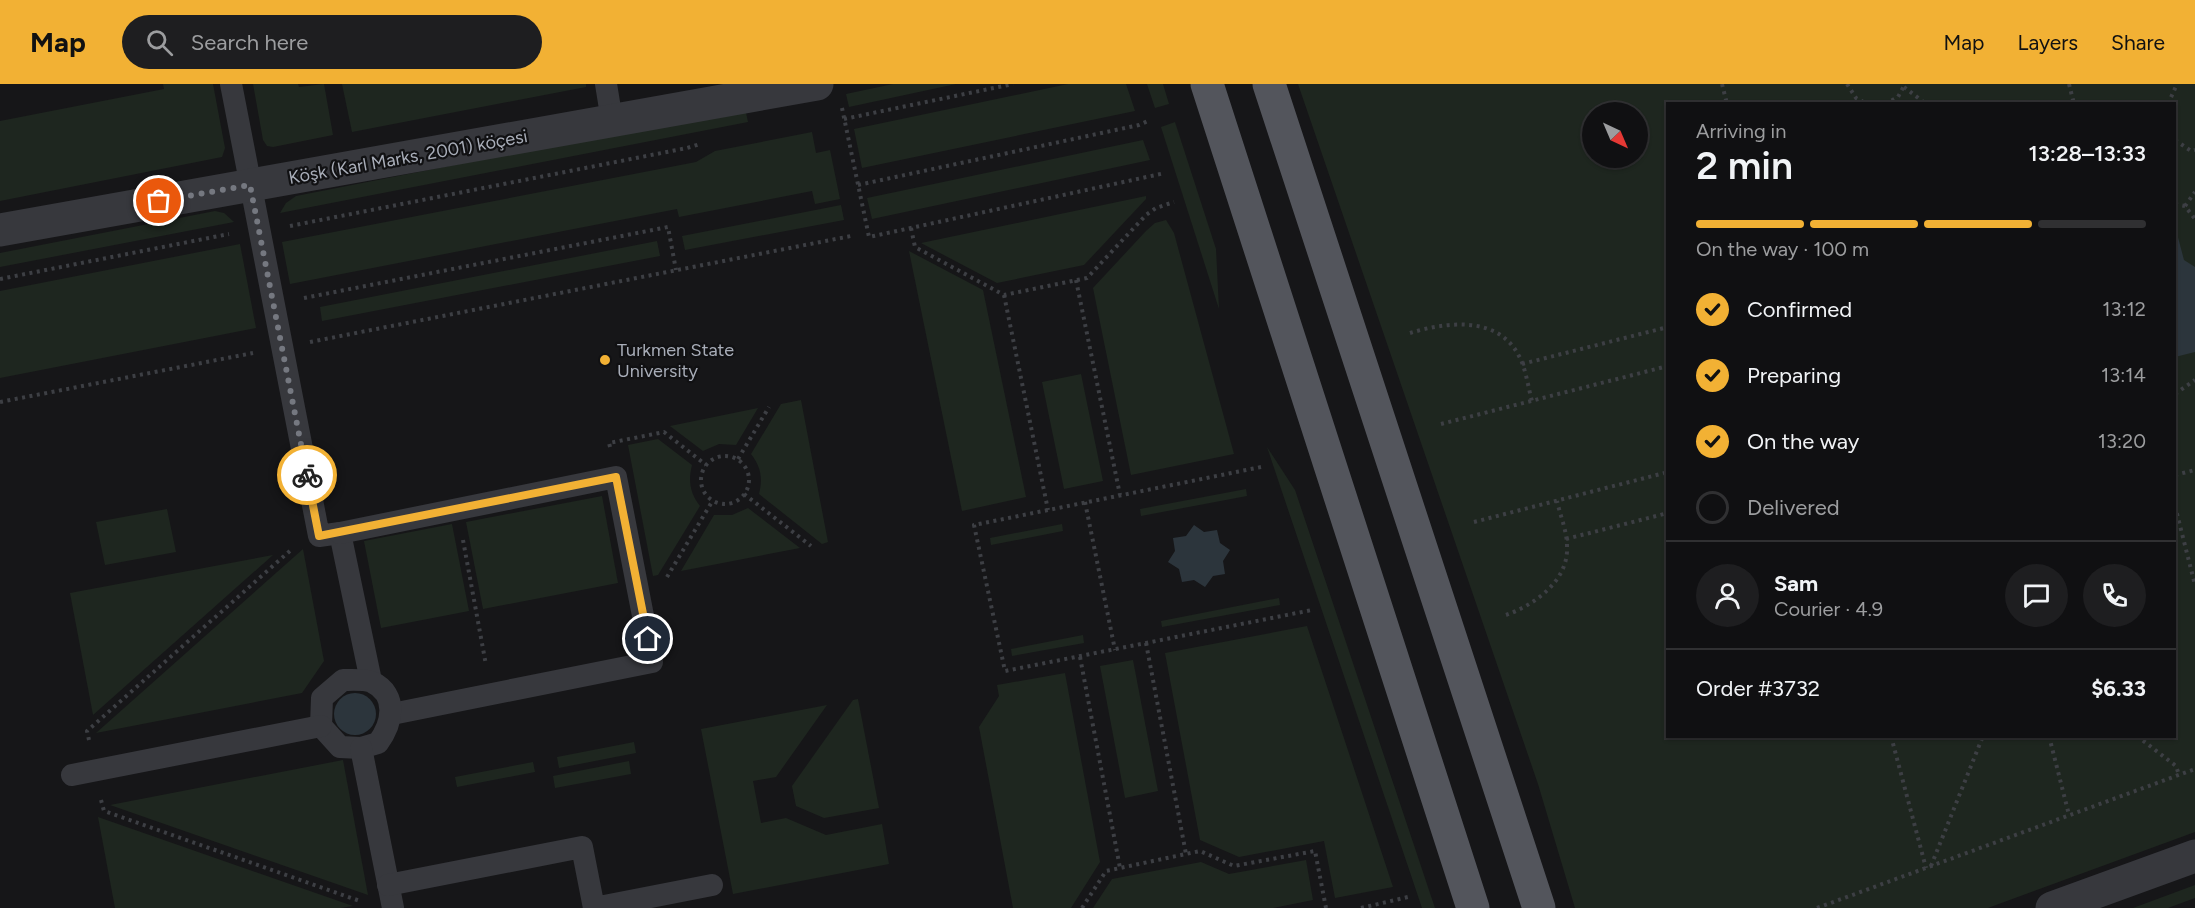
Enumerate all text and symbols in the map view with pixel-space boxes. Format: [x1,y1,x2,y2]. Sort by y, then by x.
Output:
search box [122,15,542,69]
text: Map [30,25,86,59]
icon: search [143,26,176,59]
text: Search here [191,29,308,56]
text: Map [1944,30,1984,55]
text: Layers [2017,30,2078,55]
text: Share [2111,30,2165,55]
north arrow [1582,102,1648,168]
map controls [1582,102,1648,168]
text: Arriving in [1696,119,1786,143]
street label: Köşk (Karl Marks, 2001) köçesi [287,125,529,189]
text: 13:28–13:33 [2029,140,2146,167]
text: 2 min [1696,142,1793,189]
pin [133,175,184,226]
icon: bag [142,184,175,217]
text: On the way · 100 m [1696,237,1869,261]
icon: check [1696,293,1729,326]
text: Confirmed [1747,296,1852,323]
text: 13:12 [2102,297,2146,321]
place label: Turkmen State University [617,339,734,382]
marker: Turkmen State University [598,353,612,367]
icon: check [1696,359,1729,392]
text: Preparing [1747,362,1841,389]
text: 13:14 [2101,363,2146,387]
icon: check [1696,425,1729,458]
text: On the way [1747,428,1859,455]
text: 13:20 [2098,429,2146,453]
courier [277,445,337,505]
icon: bike [291,459,324,492]
text: Delivered [1747,494,1840,521]
button: person [1696,564,1759,627]
button: chat [2005,564,2068,627]
button: phone [2083,564,2146,627]
text: Sam [1774,570,1818,597]
text: Courier · 4.9 [1774,597,1883,621]
pin [622,613,673,664]
icon: home [631,622,664,655]
text: Order #3732 [1696,675,1820,702]
text: $6.33 [2091,675,2146,702]

